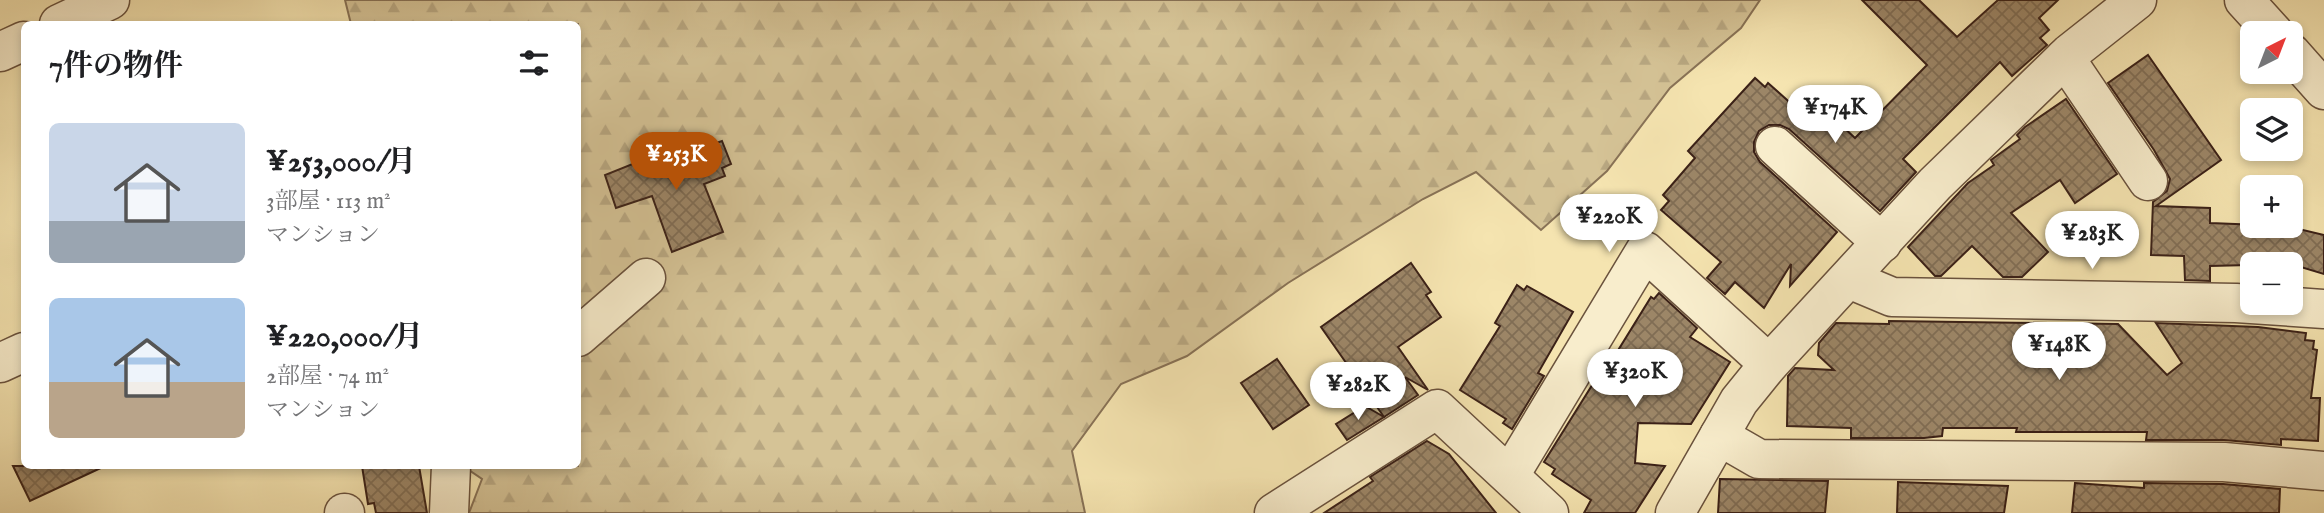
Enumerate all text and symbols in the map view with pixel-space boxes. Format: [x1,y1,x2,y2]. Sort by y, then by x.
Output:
north arrow [2240,21,2303,84]
map controls [2240,21,2303,315]
icon: filters [515,44,553,82]
text: 7件の物件 [49,48,183,86]
pin: ¥174K [1786,86,1884,145]
text: ¥174K [1803,93,1867,122]
button: layers [2240,98,2303,161]
pin: ¥253K [627,132,725,192]
text: ¥253K [645,140,707,169]
text: ¥253,000/月 [266,144,416,182]
icon: home [105,151,189,235]
button: + [2240,175,2303,238]
text: 3部屋 · 113 m² [266,187,391,216]
pin: ¥220K [1560,194,1658,254]
text: ¥220K [1576,202,1642,231]
pin: ¥283K [2043,212,2141,271]
text: ¥283K [2061,219,2123,248]
text: マンション [266,221,380,250]
button: − [2240,252,2303,315]
text: ¥220,000/月 [266,319,423,357]
pin: ¥148K [2010,322,2108,382]
icon: home [105,326,189,410]
text: ¥148K [2028,330,2090,359]
pin: ¥320K [1586,350,1684,409]
text: ¥320K [1603,357,1667,386]
text: 2部屋 · 74 m² [266,362,389,391]
pin: ¥282K [1309,362,1407,422]
text: ¥282K [1326,370,1390,399]
text: マンション [266,396,380,425]

